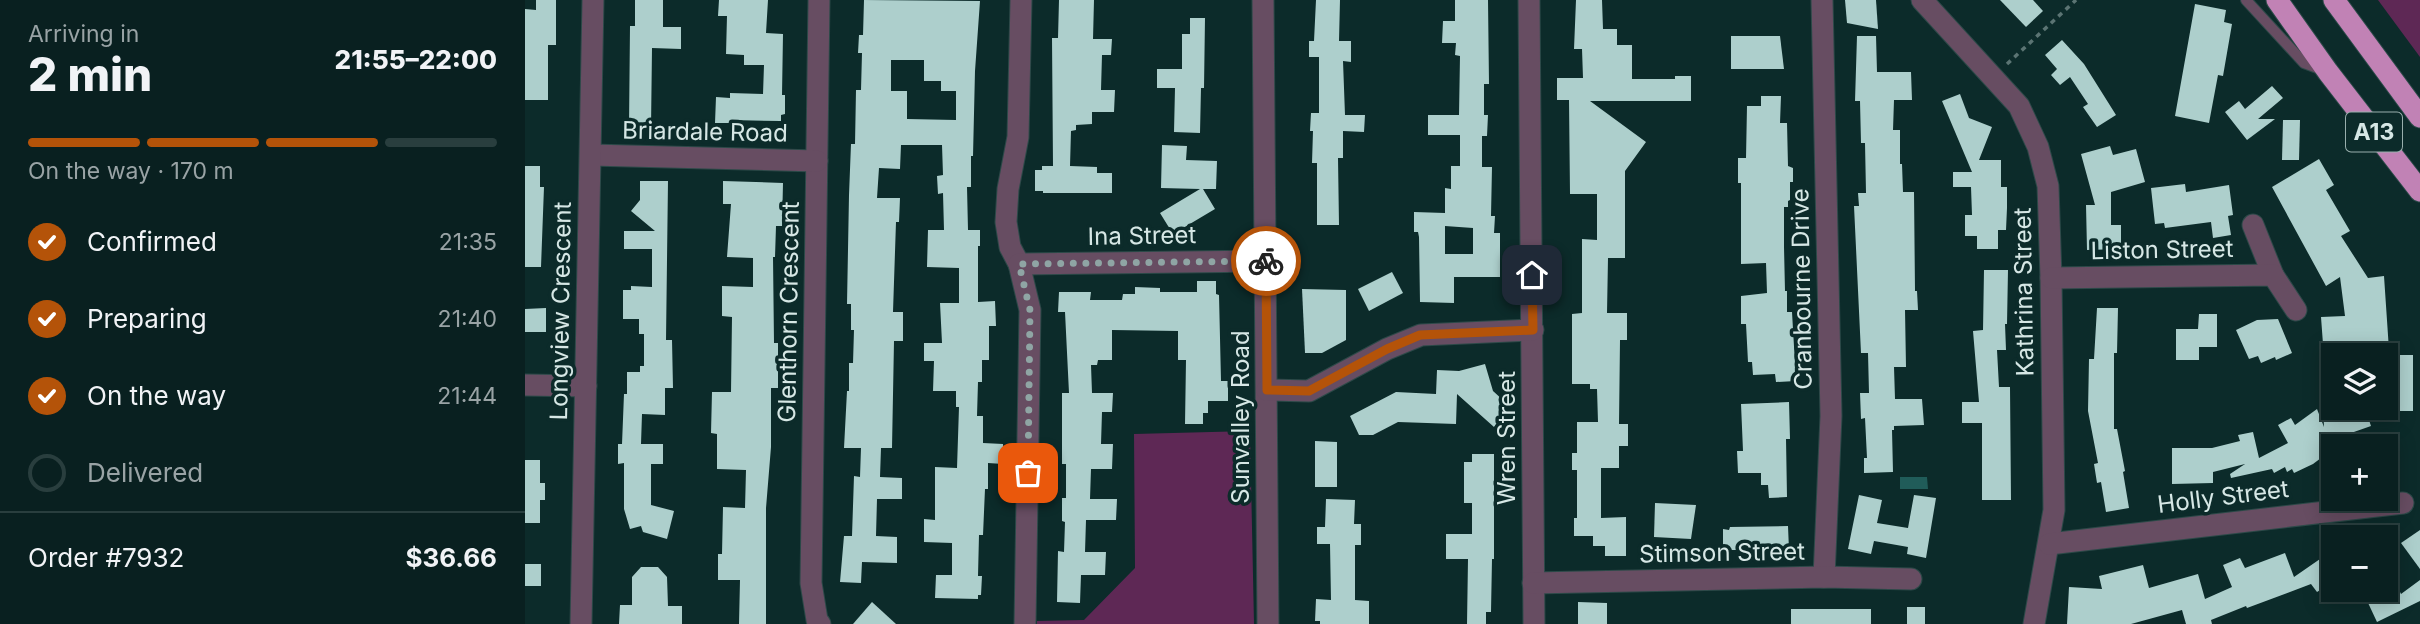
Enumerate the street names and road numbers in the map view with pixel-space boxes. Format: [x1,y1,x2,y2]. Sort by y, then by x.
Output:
road number: A13 [2346,113,2402,152]
street label: Briardale Road [622,116,788,147]
street label: Cranbourne Drive [1785,188,1818,390]
street label: Longview Crescent [544,201,577,421]
street label: Glenthorn Crescent [772,201,805,423]
street label: Kathrina Street [2008,207,2039,377]
street label: Ina Street [1087,220,1197,251]
street label: Liston Street [2090,234,2234,265]
street label: Sunvalley Road [1226,330,1255,504]
street label: Wren Street [1492,371,1521,505]
street label: Holly Street [2156,474,2290,519]
street label: Stimson Street [1639,537,1805,568]

